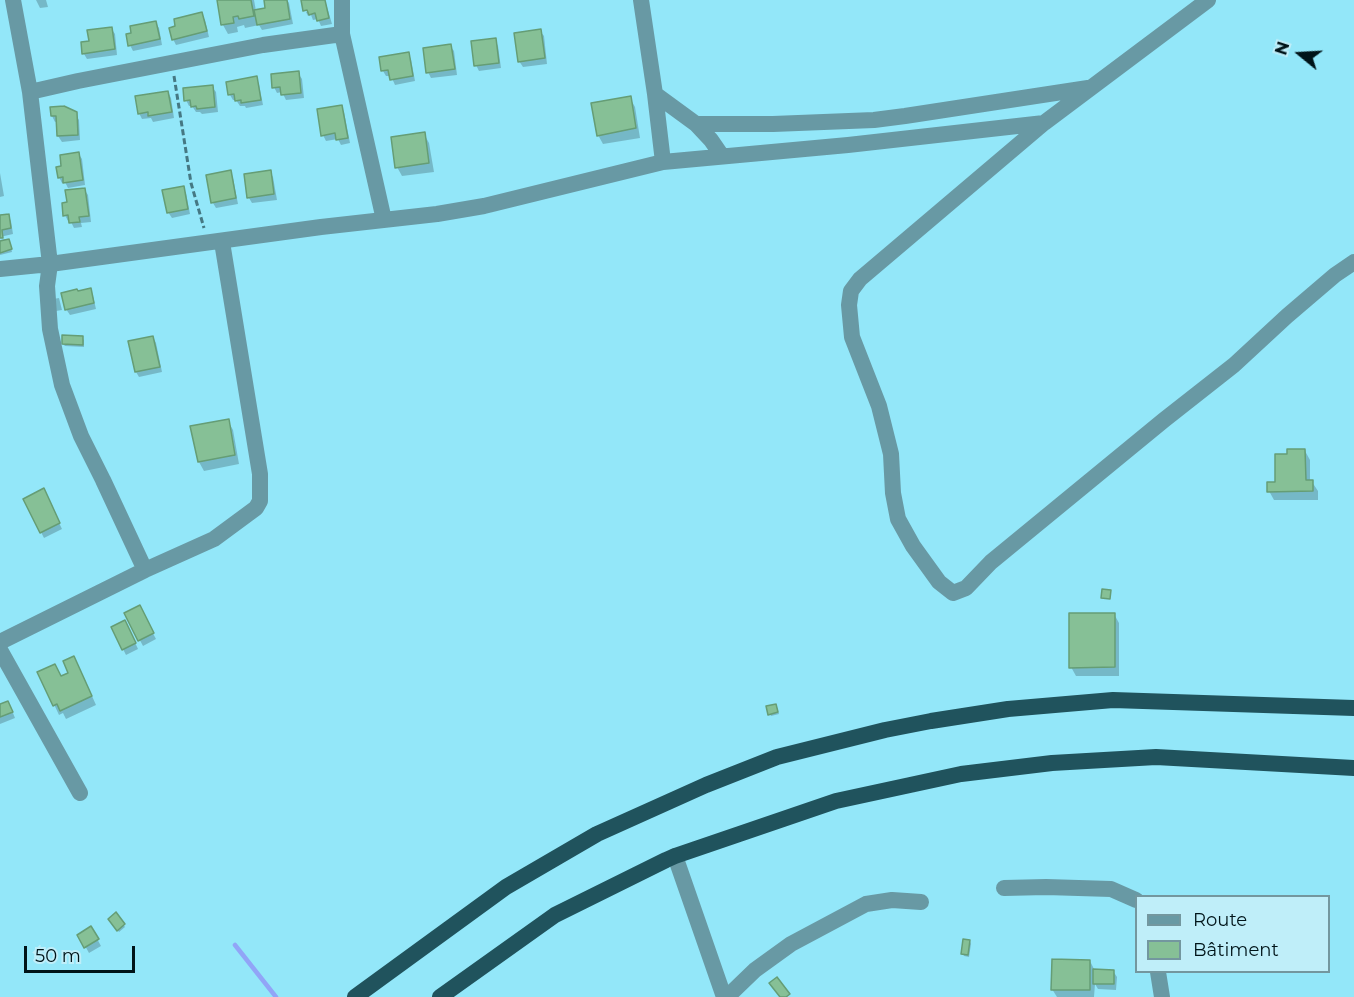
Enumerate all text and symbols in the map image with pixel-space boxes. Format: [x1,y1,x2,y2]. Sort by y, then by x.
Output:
north arrow [1270,24,1330,84]
text: N [1271,39,1293,57]
legend [1135,895,1330,973]
text: Route [1193,909,1247,931]
scale bar [27,934,138,972]
text: Bâtiment [1193,939,1279,961]
text: 50 m [35,945,81,967]

